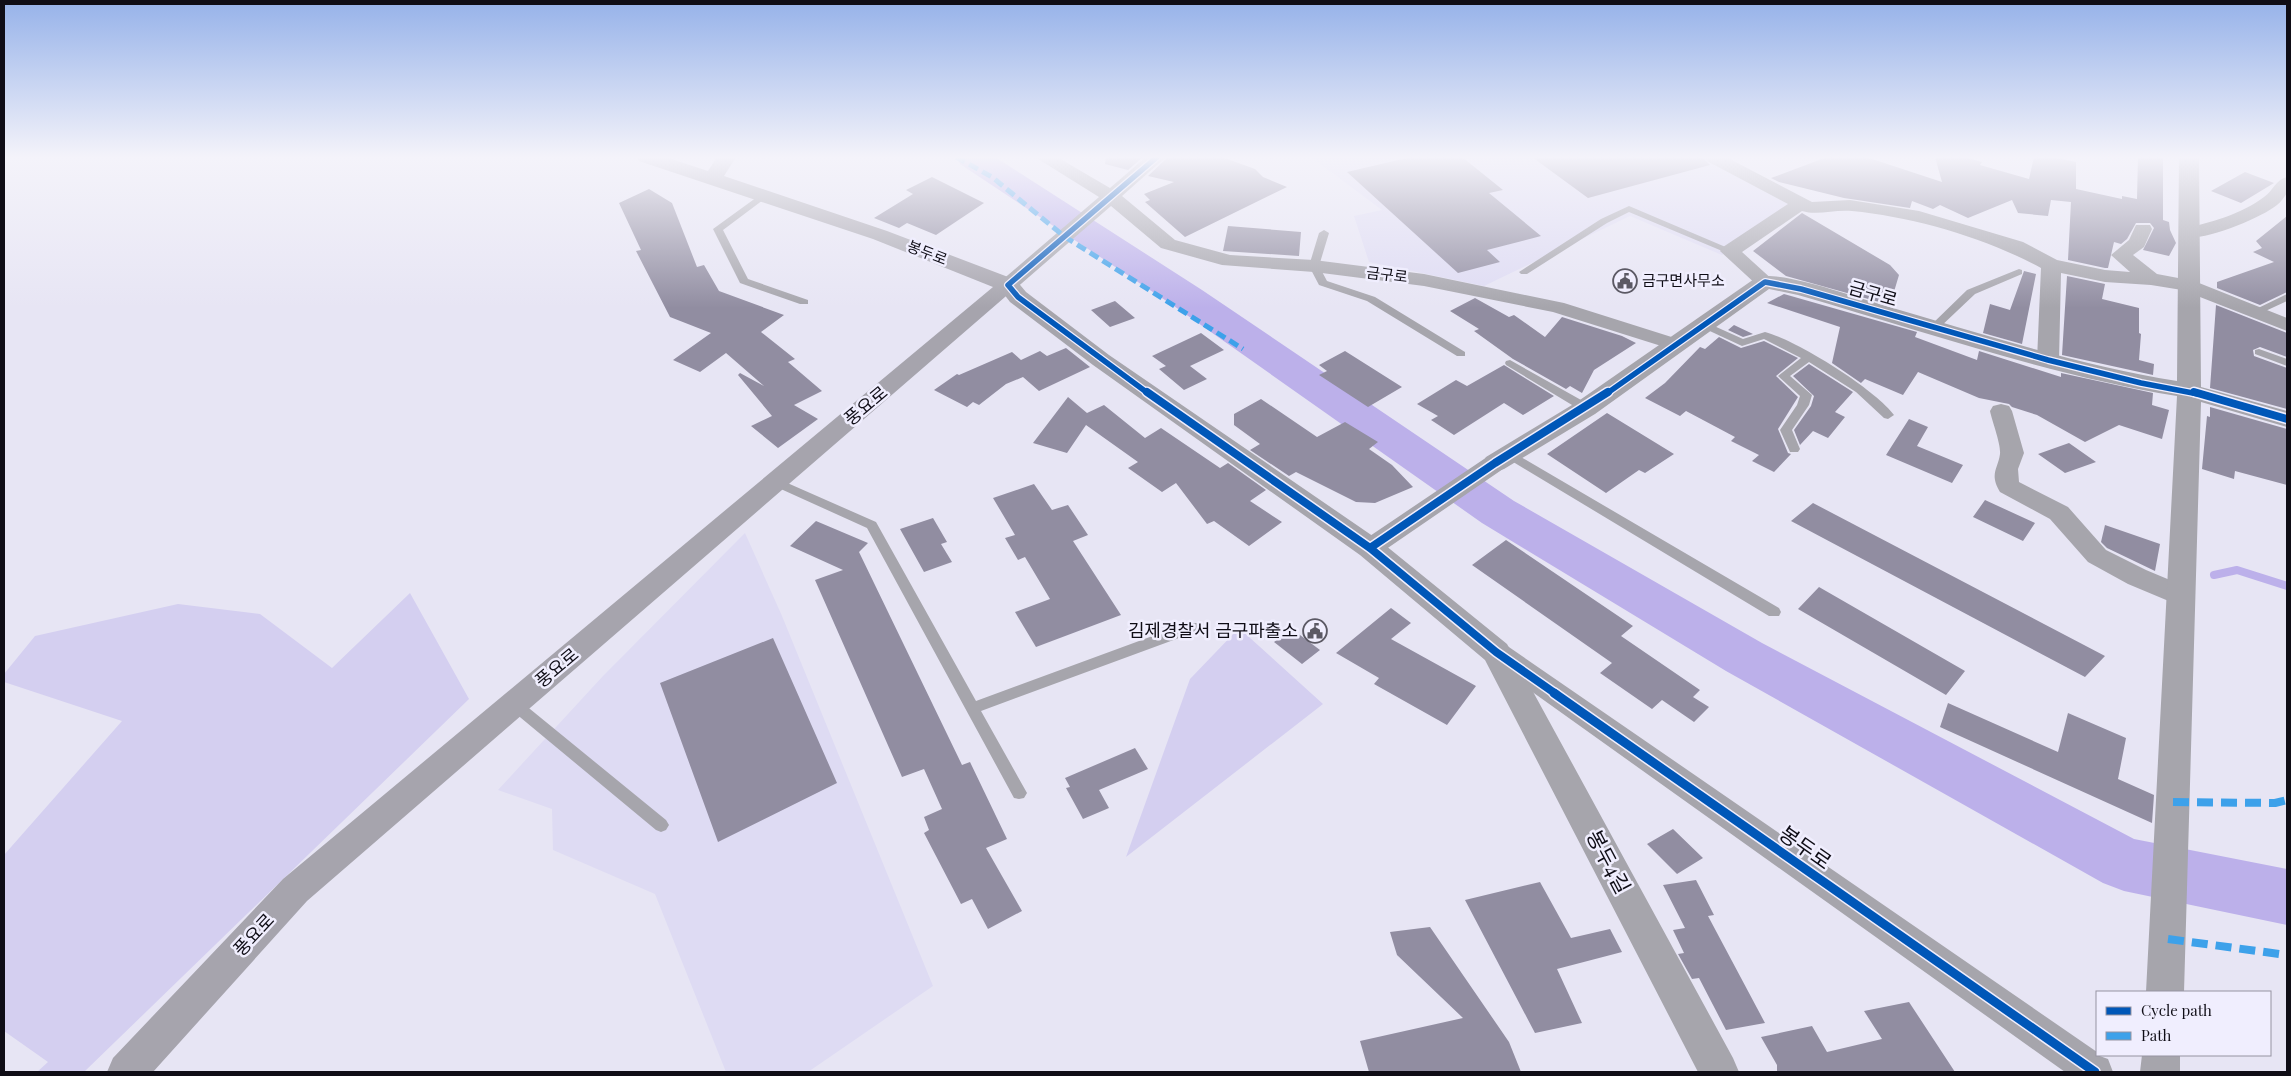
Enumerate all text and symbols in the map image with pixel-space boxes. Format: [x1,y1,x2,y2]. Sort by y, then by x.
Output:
street label: 봉두로 [904,235,950,269]
street label: 금구로 [1365,262,1409,286]
public building icon: 금구면사무소 [1612,268,1638,294]
place label: 금구면사무소 [1642,270,1725,290]
street label: 금구로 [1846,275,1900,311]
street label: 풍요로 [839,380,892,430]
place label: 김제경찰서 금구파출소 [1128,618,1298,642]
public building icon: 김제경찰서 금구파출소 [1302,618,1328,644]
street label: 풍요로 [530,642,583,692]
street label: 봉두로 [1774,818,1838,874]
street label: 봉두4길 [1581,824,1638,898]
street label: 풍요로 [228,908,279,961]
legend [2096,991,2271,1056]
text: Cycle path [2141,1000,2212,1020]
text: Path [2141,1025,2171,1045]

